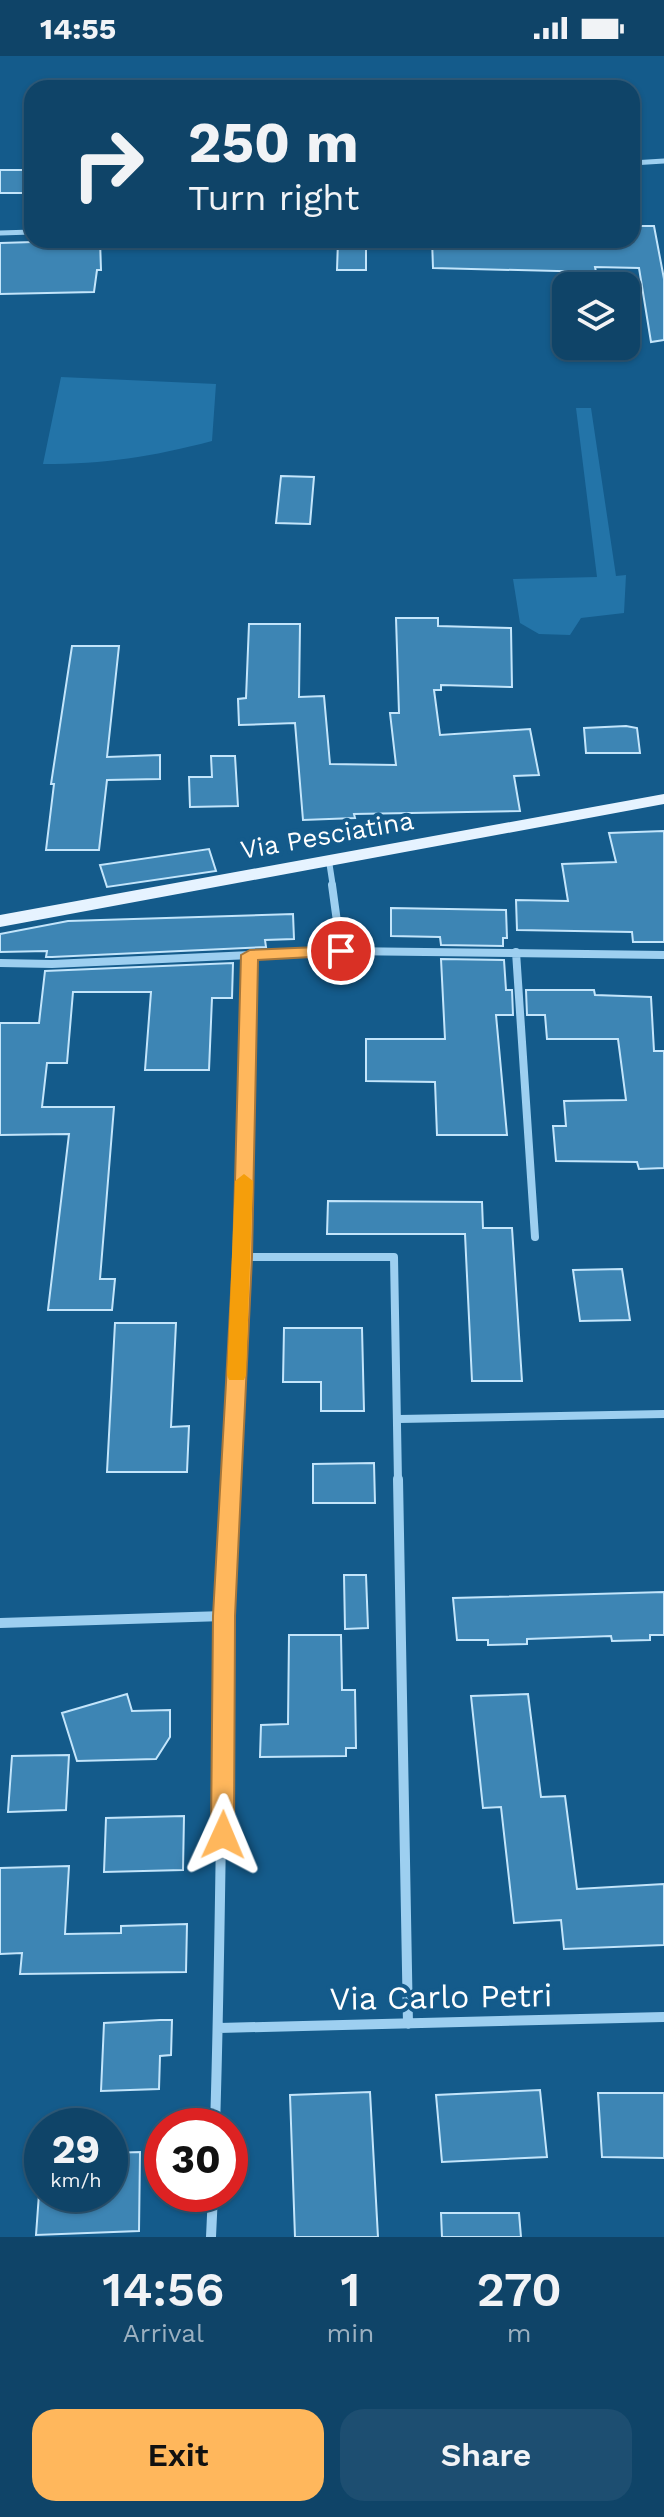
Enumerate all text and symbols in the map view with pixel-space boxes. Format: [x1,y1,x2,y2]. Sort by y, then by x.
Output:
text: 14:55 [40,11,116,46]
text: 250 m [188,110,359,176]
icon: right [56,112,160,216]
text: Turn right [188,177,359,219]
map controls [552,272,640,360]
button: layers [552,272,640,360]
street label: Via Pesciatina [238,805,416,865]
pin [307,917,375,985]
icon: arrive [319,929,363,973]
position arrow [181,1793,265,1877]
street label: Via Carlo Petri [329,1976,553,2018]
speed limit sign: 30 [144,2108,248,2212]
text: 29 [52,2126,100,2173]
text: km/h [50,2168,102,2192]
text: 14:56 [102,2261,224,2318]
text: 1 [340,2261,360,2318]
text: 270 [477,2261,562,2318]
text: Arrival [123,2318,204,2348]
text: min [327,2318,374,2348]
text: m [507,2318,532,2348]
button: Exit [32,2409,324,2501]
button: Share [340,2409,632,2501]

